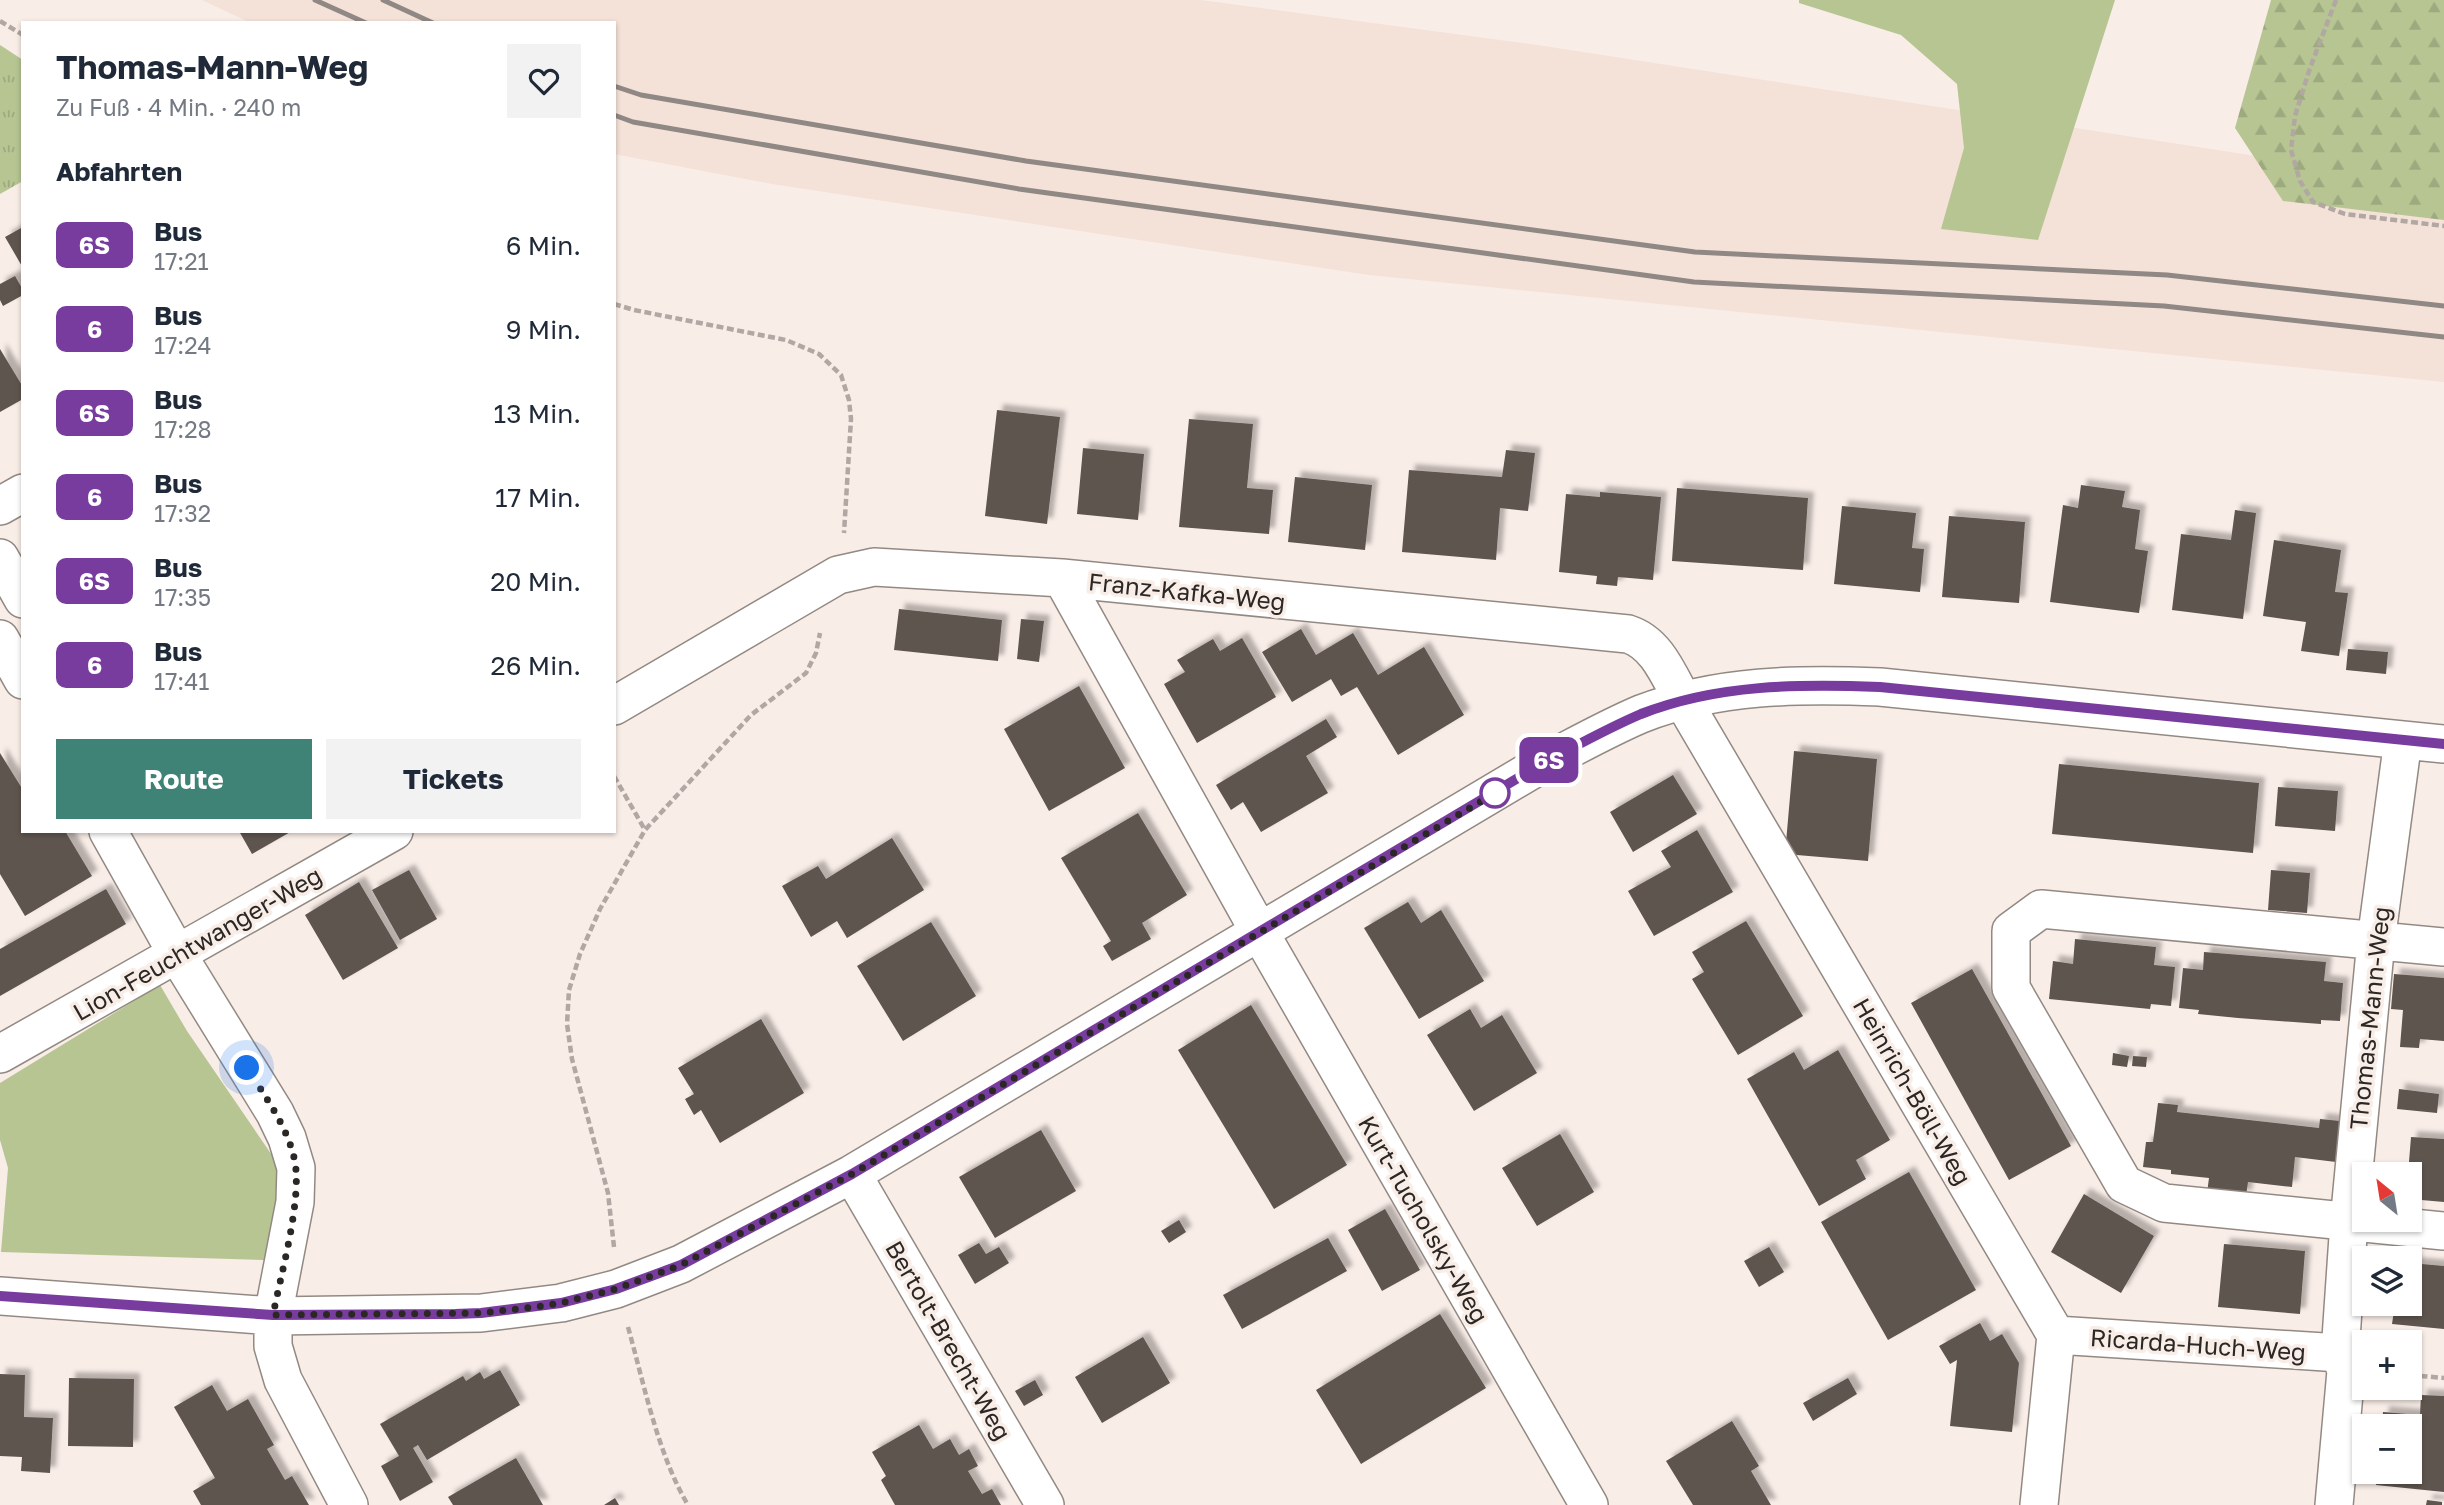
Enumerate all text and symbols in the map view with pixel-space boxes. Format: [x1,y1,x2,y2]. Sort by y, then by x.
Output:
button: heart [507,44,581,118]
text: Thomas-Mann-Weg [56,47,368,86]
text: Zu Fuß · 4 Min. · 240 m [56,93,301,121]
text: Abfahrten [56,156,182,187]
text: Bus [154,216,202,247]
text: 6S [79,230,110,259]
text: 6 Min. [506,230,581,261]
text: 17:21 [154,247,209,275]
text: Bus [154,300,202,331]
text: 6 [87,314,102,343]
text: 9 Min. [506,314,581,345]
text: 17:24 [154,331,212,359]
text: Bus [154,384,202,415]
text: 6S [79,398,110,427]
text: 13 Min. [494,398,581,429]
text: 17:28 [154,415,212,443]
text: Bus [154,468,202,499]
text: 6 [87,482,102,511]
text: 17 Min. [495,482,581,513]
text: 17:32 [154,499,211,527]
text: Bus [154,552,202,583]
text: 6S [79,566,110,595]
text: 20 Min. [490,566,581,597]
street label: Franz-Kafka-Weg [1087,566,1287,616]
text: 17:35 [154,583,211,611]
text: Bus [154,636,202,667]
text: 6 [87,650,102,679]
text: 26 Min. [491,650,581,681]
text: 17:41 [154,667,209,695]
line badge: 6S [1518,737,1580,783]
button: Route [56,739,312,819]
button: Tickets [326,739,581,819]
text: 6S [1533,745,1565,774]
unlabelled marker [1480,778,1510,808]
street label: Lion-Feuchtwanger-Weg [68,860,326,1026]
street label: Thomas-Mann-Weg [2343,905,2395,1131]
street label: Heinrich-Böll-Weg [1848,992,1978,1190]
your location [229,1050,264,1085]
street label: Kurt-Tucholsky-Weg [1353,1110,1495,1328]
north arrow [2352,1162,2422,1232]
map controls [2352,1162,2422,1484]
street label: Bertolt-Brecht-Weg [880,1235,1018,1445]
button: layers [2352,1246,2422,1316]
street label: Ricarda-Huch-Weg [2089,1322,2307,1366]
button: + [2352,1330,2422,1400]
button: − [2352,1414,2422,1484]

